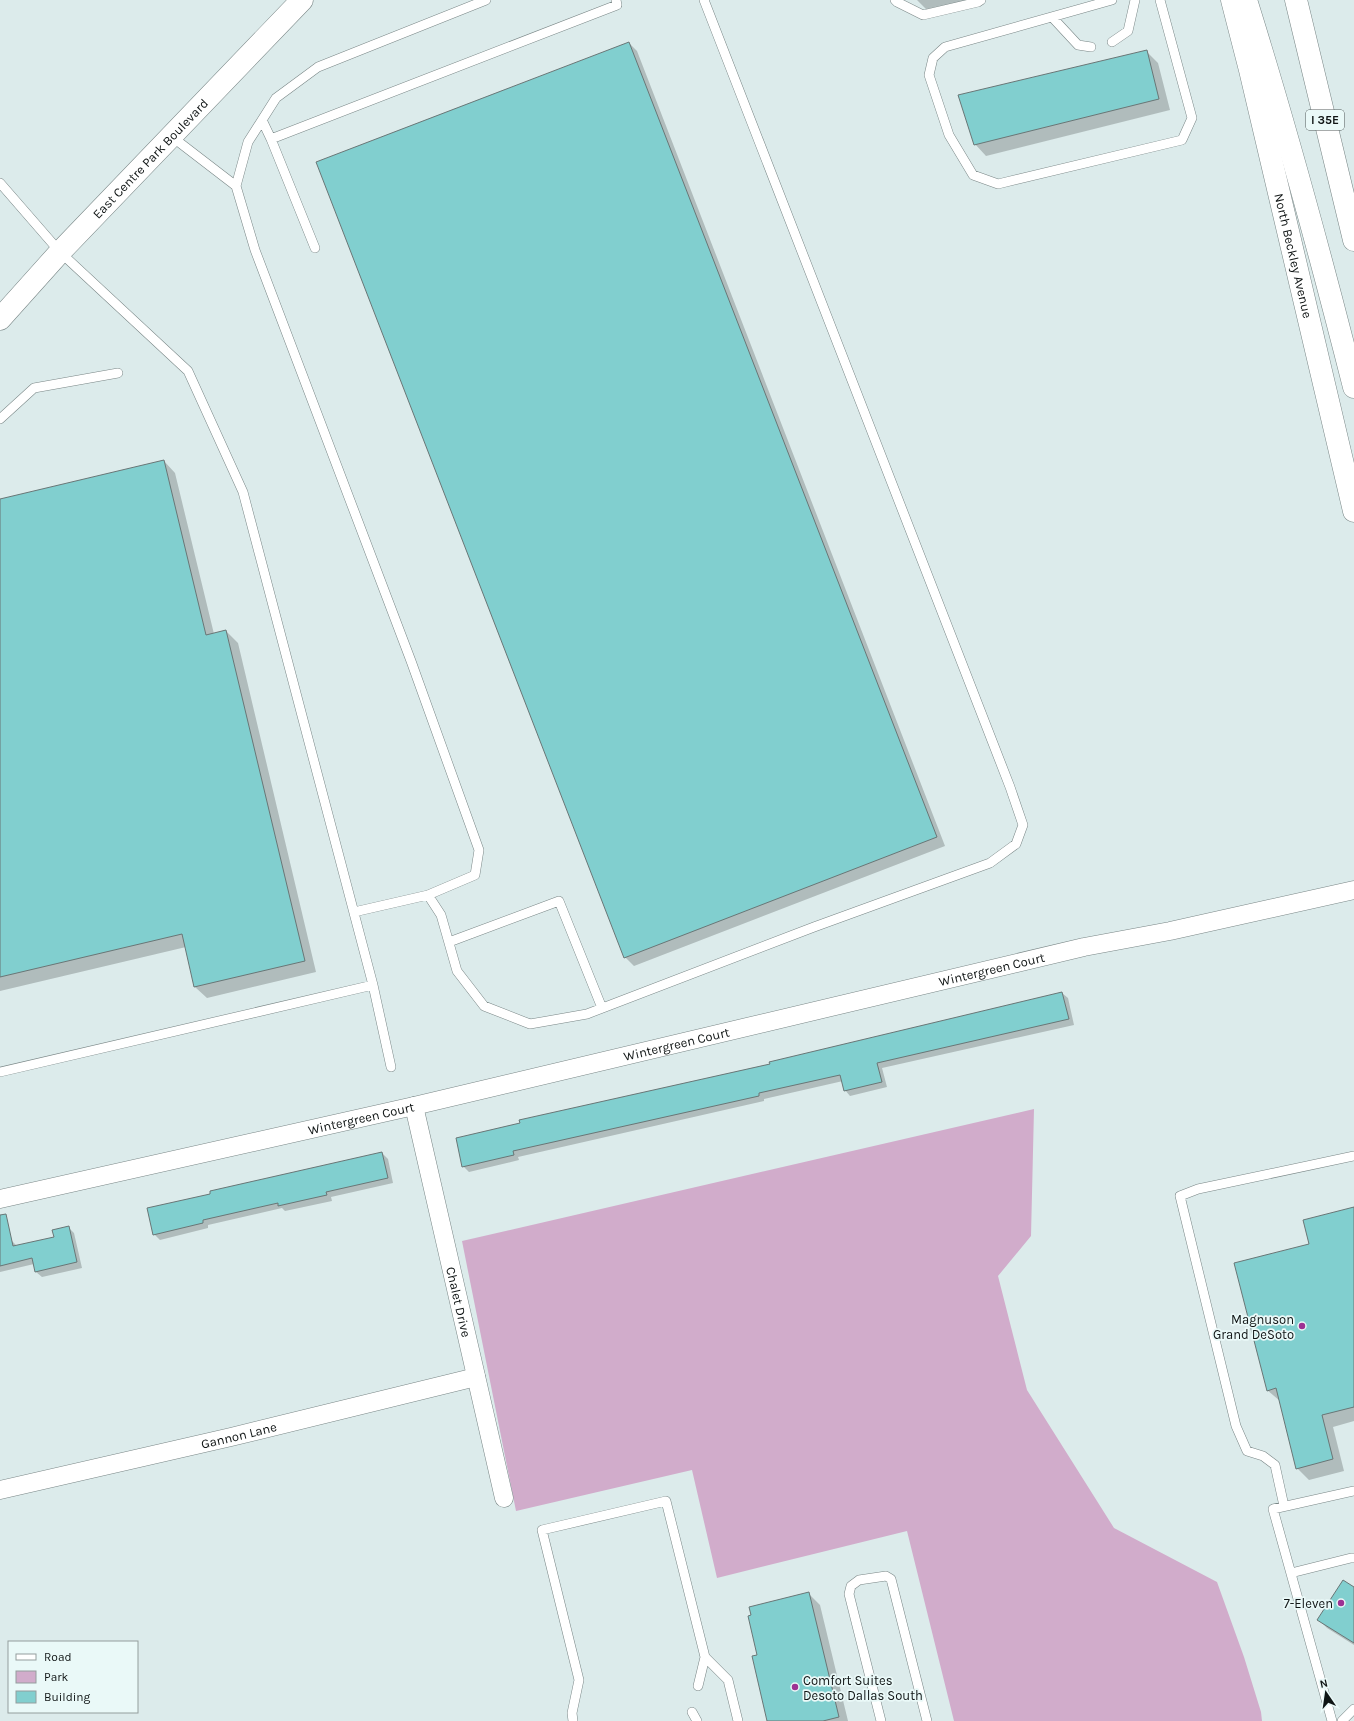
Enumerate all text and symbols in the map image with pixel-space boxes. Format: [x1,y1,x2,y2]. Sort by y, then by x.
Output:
street label: East Centre Park Boulevard [90,96,211,222]
road number: I 35E [1306,110,1344,130]
street label: North Beckley Avenue [1271,192,1315,320]
street label: Wintergreen Court [937,950,1046,989]
street label: Wintergreen Court [622,1024,731,1064]
street label: Wintergreen Court [307,1099,416,1138]
street label: Chalet Drive [443,1265,474,1339]
place label: Magnuson Grand DeSoto [1213,1312,1294,1342]
marker: Magnuson Grand DeSoto [1297,1321,1307,1331]
street label: Gannon Lane [200,1419,278,1452]
place label: 7-Eleven [1284,1596,1333,1611]
marker: 7-Eleven [1336,1598,1346,1608]
legend [8,1641,138,1713]
text: Road [44,1650,72,1664]
text: Park [44,1670,69,1684]
place label: Comfort Suites Desoto Dallas South [803,1673,923,1703]
north arrow [1306,1673,1346,1713]
text: N [1319,1677,1329,1691]
marker: Comfort Suites Desoto Dallas South [790,1682,800,1692]
text: Building [44,1690,91,1704]

